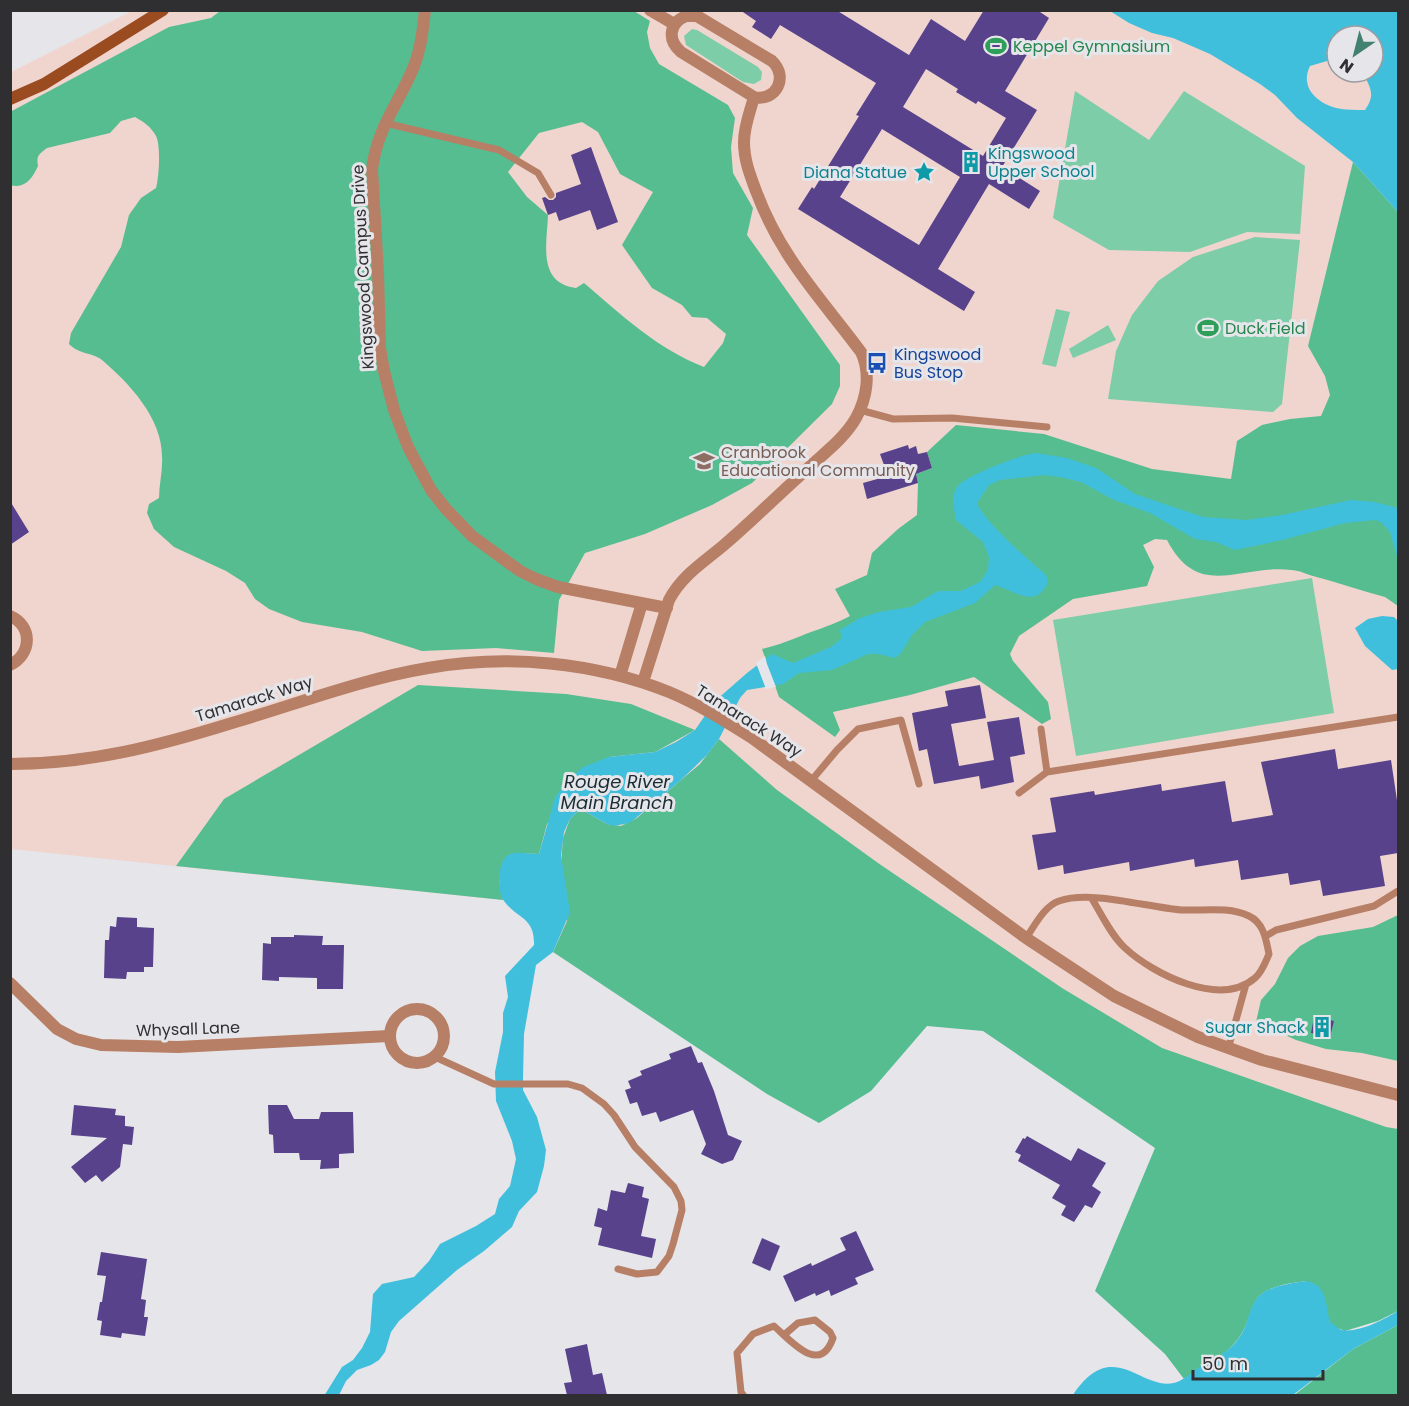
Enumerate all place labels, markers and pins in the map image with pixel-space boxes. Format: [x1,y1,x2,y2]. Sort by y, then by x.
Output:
sports icon: Keppel Gymnasium [984,34,1008,58]
place label: Keppel Gymnasium [1013,35,1170,58]
place label: Kingswood Upper School [988,142,1094,183]
building icon: Kingswood Upper School [959,150,983,174]
place icon: Diana Statue [912,160,936,184]
place label: Diana Statue [804,161,907,184]
sports icon: Duck Field [1196,316,1220,340]
place label: Duck Field [1225,317,1305,340]
place label: Kingswood Bus Stop [894,343,981,384]
bus stop icon: Kingswood Bus Stop [865,351,889,375]
place label: Cranbrook Educational Community [721,441,915,482]
school or university icon: Cranbrook Educational Community [692,449,716,473]
building icon: Sugar Shack [1310,1015,1334,1039]
place label: Sugar Shack [1205,1016,1306,1039]

